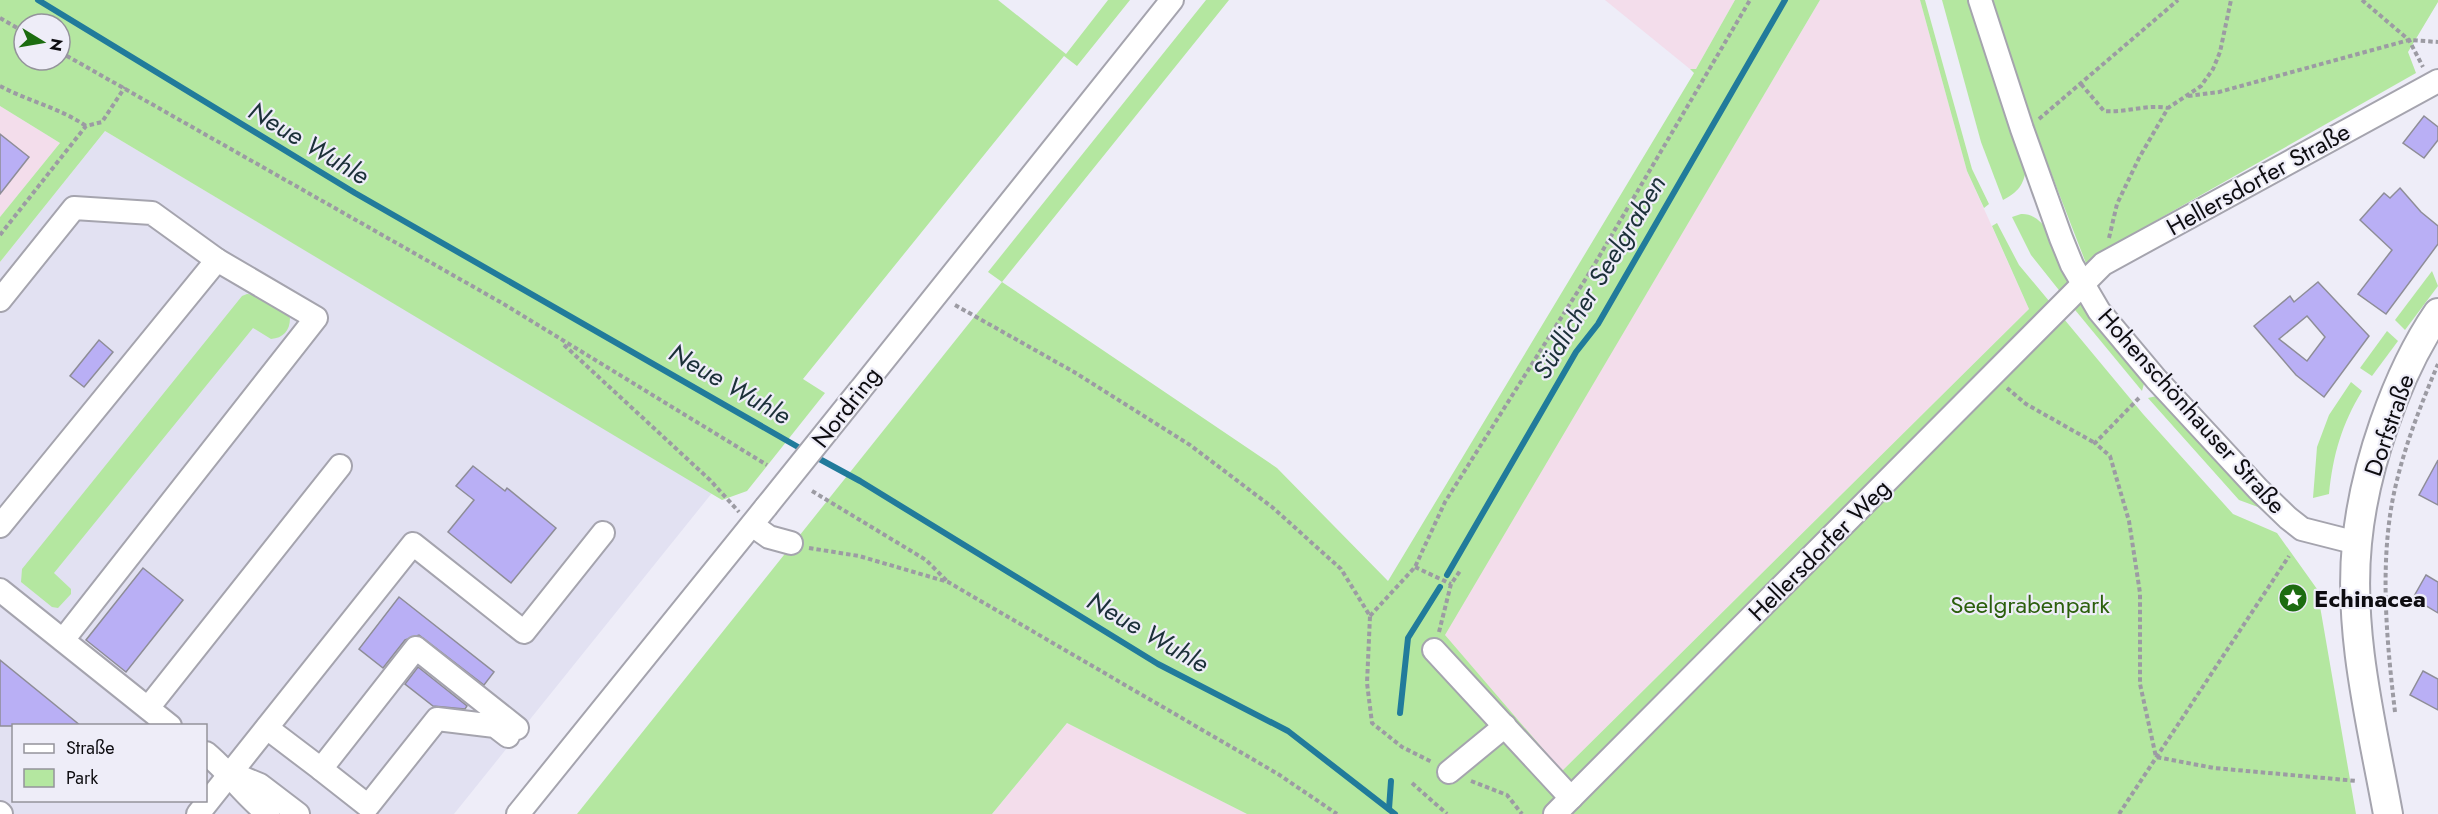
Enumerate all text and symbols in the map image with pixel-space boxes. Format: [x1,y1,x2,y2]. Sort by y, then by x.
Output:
north arrow [12,12,72,72]
text: N [44,36,69,53]
water label: Neue Wuhle [241,92,377,194]
street label: Hellersdorfer Straße [2160,114,2356,244]
water label: Südlicher Seelgraben [1523,168,1675,386]
street label: Hohenschönhauser Straße [2090,300,2294,522]
water label: Neue Wuhle [662,334,798,434]
street label: Nordring [803,359,889,455]
street label: Dorfstraße [2355,369,2423,481]
street label: Hellersdorfer Weg [1740,471,1898,629]
place label: Echinacea [2314,581,2426,616]
water label: Neue Wuhle [1080,582,1216,682]
place icon: Echinacea [2277,582,2309,614]
park label: Seelgrabenpark [1950,587,2110,622]
legend [12,724,207,802]
text: Straße [66,735,114,761]
text: Park [66,765,98,791]

